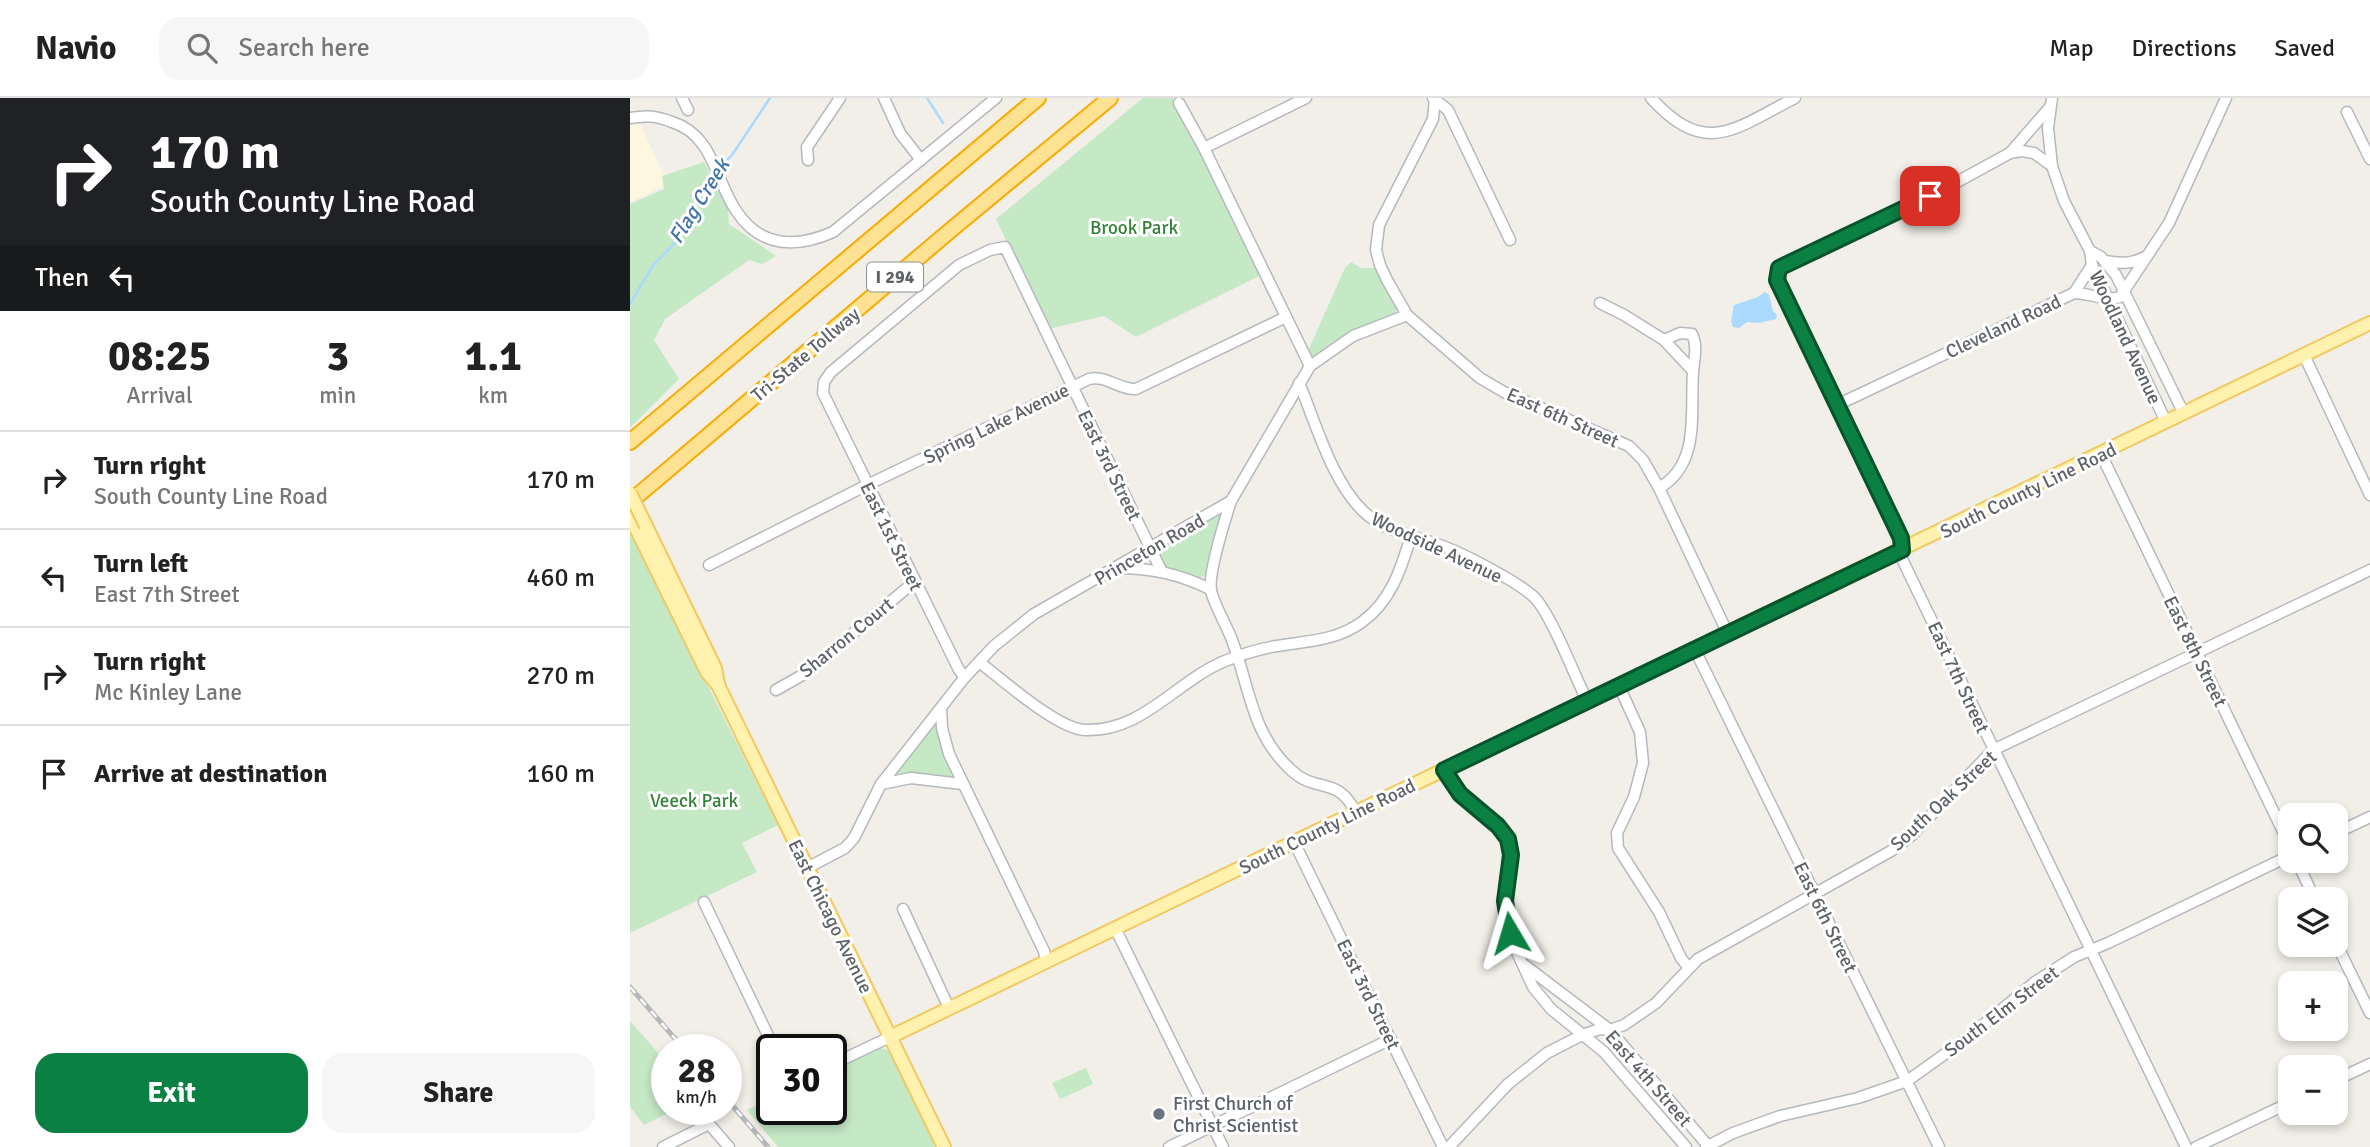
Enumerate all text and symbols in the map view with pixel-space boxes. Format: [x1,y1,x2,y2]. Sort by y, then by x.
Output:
search box [159,17,649,80]
text: Navio [35,28,117,69]
icon: search [183,29,221,67]
text: Search here [239,32,370,64]
text: Map [2049,33,2094,63]
text: Directions [2132,33,2237,63]
text: Saved [2275,33,2335,63]
text: 170 m [150,122,280,182]
icon: right [35,126,126,217]
water label: Flag Creek [663,152,737,248]
pin [1900,166,1960,226]
icon: arrive [1911,177,1949,215]
text: South County Line Road [150,182,475,221]
park label: Brook Park [1090,216,1178,240]
icon: left [103,259,141,297]
text: Then [35,262,89,294]
road number: I 294 [867,262,923,292]
street label: Woodland Avenue [2084,267,2167,408]
street label: Cleveland Road [1942,290,2065,364]
street label: Tri-State Tollway [746,302,865,407]
text: 08:25 [108,331,211,382]
text: 3 [327,331,349,382]
text: 1.1 [465,331,522,382]
street label: Spring Lake Avenue [920,378,1073,470]
text: Arrival [127,381,193,410]
text: min [319,381,356,410]
text: km [478,381,508,410]
street label: East 6th Street [1503,382,1623,453]
street label: East 3rd Street [1072,406,1146,525]
street label: South County Line Road [1936,438,2121,544]
text: Turn right [94,450,206,482]
icon: right [35,461,73,499]
text: 170 m [526,464,595,496]
street label: East 1st Street [854,478,928,595]
text: South County Line Road [94,482,328,511]
street label: Woodside Avenue [1367,507,1506,589]
street label: Princeton Road [1090,509,1209,591]
text: Turn left [94,548,188,580]
icon: left [35,559,73,597]
text: 460 m [526,562,595,594]
text: East 7th Street [94,580,240,609]
street label: Sharron Court [795,592,899,683]
street label: East 8th Street [2158,592,2232,711]
street label: East 7th Street [1922,618,1995,737]
text: Turn right [94,646,206,678]
icon: right [35,657,73,695]
text: 270 m [526,660,595,692]
text: Mc Kinley Lane [94,678,242,707]
street label: South Oak Street [1885,745,2002,856]
icon: arrive [35,755,73,793]
text: Arrive at destination [94,758,327,790]
text: 160 m [526,758,595,790]
street label: South County Line Road [1235,774,1420,880]
park label: Veeck Park [650,789,739,813]
map controls [2278,803,2348,1125]
button: search [2278,803,2348,873]
street label: East Chicago Avenue [782,835,878,997]
street label: East 6th Street [1788,858,1862,977]
button: layers [2278,887,2348,957]
position arrow [1473,896,1547,970]
street label: East 3rd Street [1331,935,1405,1054]
street label: South Elm Street [1940,961,2064,1063]
button: + [2278,971,2348,1041]
street label: East 4th Street [1600,1025,1697,1132]
speed limit sign: 30 [756,1034,847,1125]
text: 28 [678,1049,715,1092]
button: Exit [35,1053,308,1133]
button: Share [322,1053,595,1133]
button: − [2278,1055,2348,1125]
text: km/h [676,1086,717,1108]
place label: First Church of Christ Scientist [1173,1092,1298,1138]
marker: First Church of Christ Scientist [1151,1106,1167,1122]

